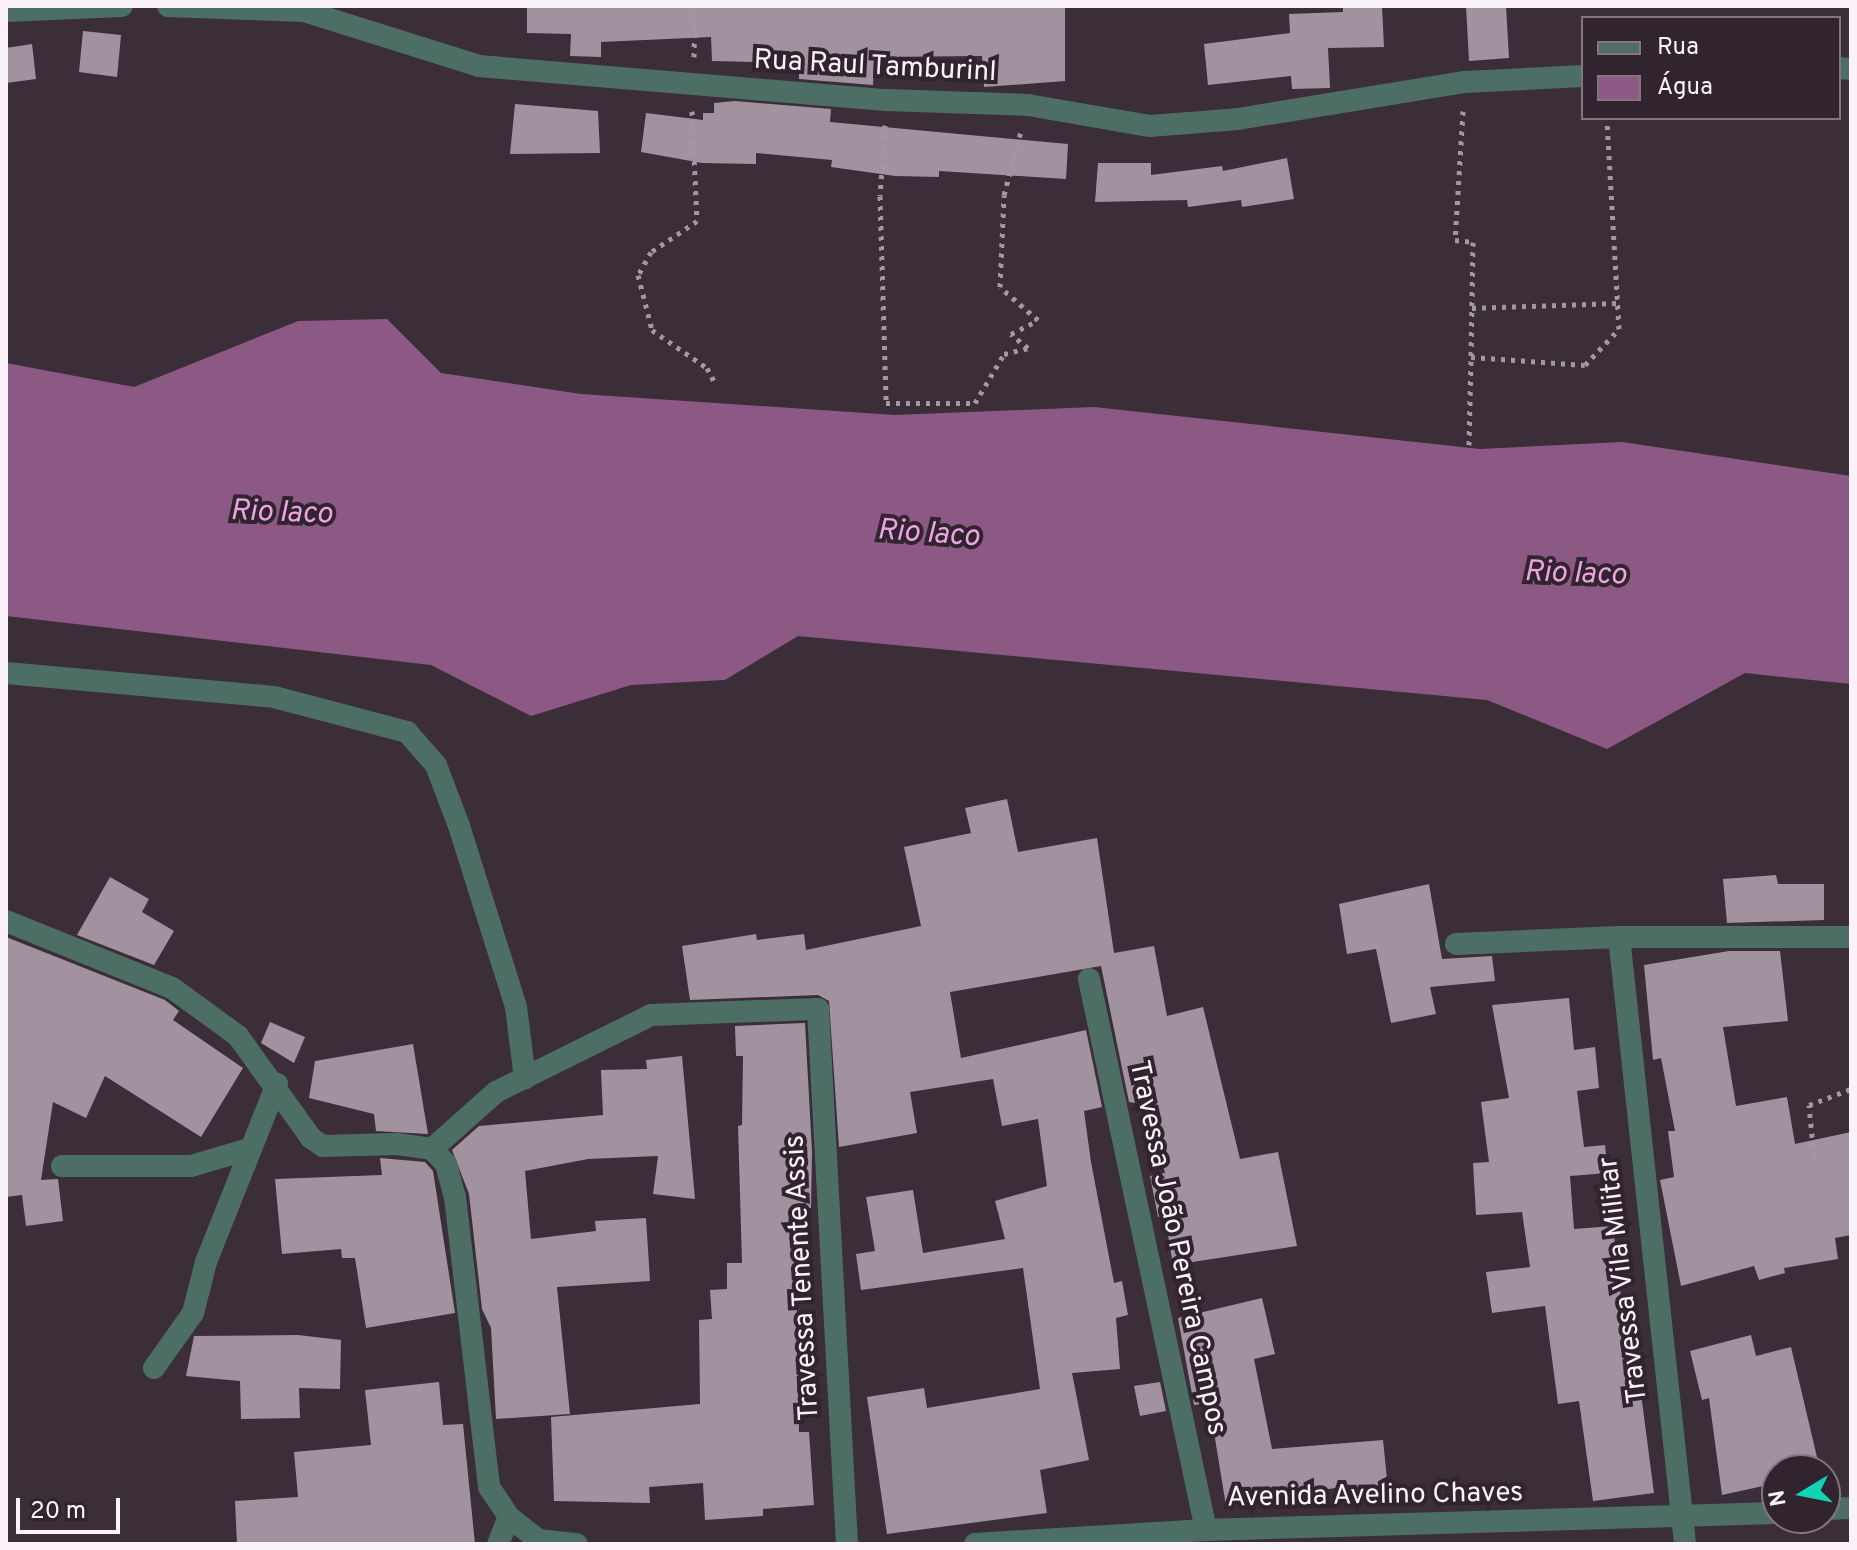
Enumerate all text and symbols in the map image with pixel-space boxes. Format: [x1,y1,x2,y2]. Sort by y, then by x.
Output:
legend [1581,16,1841,120]
text: Rua [1657,33,1699,63]
street label: Rua Raul Tamburinl [752,44,998,90]
text: Água [1657,73,1713,103]
water label: Rio Iaco [229,494,333,534]
water label: Rio Iaco [876,513,980,557]
water label: Rio Iaco [1523,555,1627,595]
street label: Travessa João Pereira Campos [1121,1058,1233,1438]
street label: Travessa Tenente Assis [779,1133,827,1423]
street label: Travessa Vila Militar [1592,1154,1656,1406]
north arrow [1761,1454,1841,1534]
street label: Avenida Avelino Chaves [1226,1477,1524,1515]
scale bar [20,1482,124,1532]
text: N [1764,1488,1794,1508]
text: 20 m [30,1497,86,1527]

